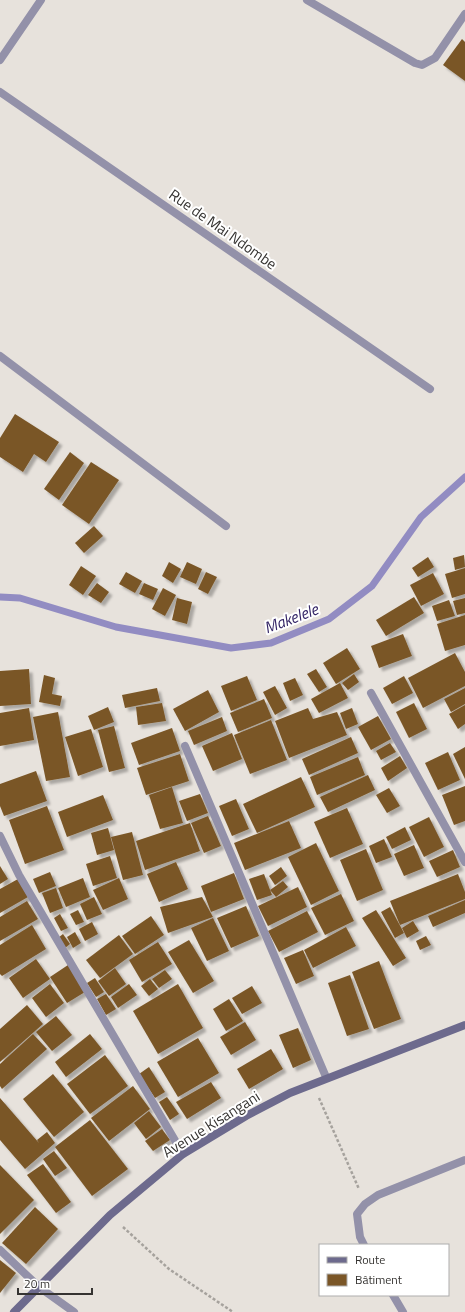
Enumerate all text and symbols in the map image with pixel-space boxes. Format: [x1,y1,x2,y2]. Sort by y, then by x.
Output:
street label: Rue de Mai Ndombe [164,183,282,275]
water label: Makelele [260,596,323,639]
street label: Avenue Kisangani [158,1085,264,1163]
legend [319,1244,449,1296]
text: Route [355,1250,385,1269]
scale bar [18,1270,92,1296]
text: Bâtiment [355,1270,403,1289]
text: 20 m [24,1274,50,1293]

